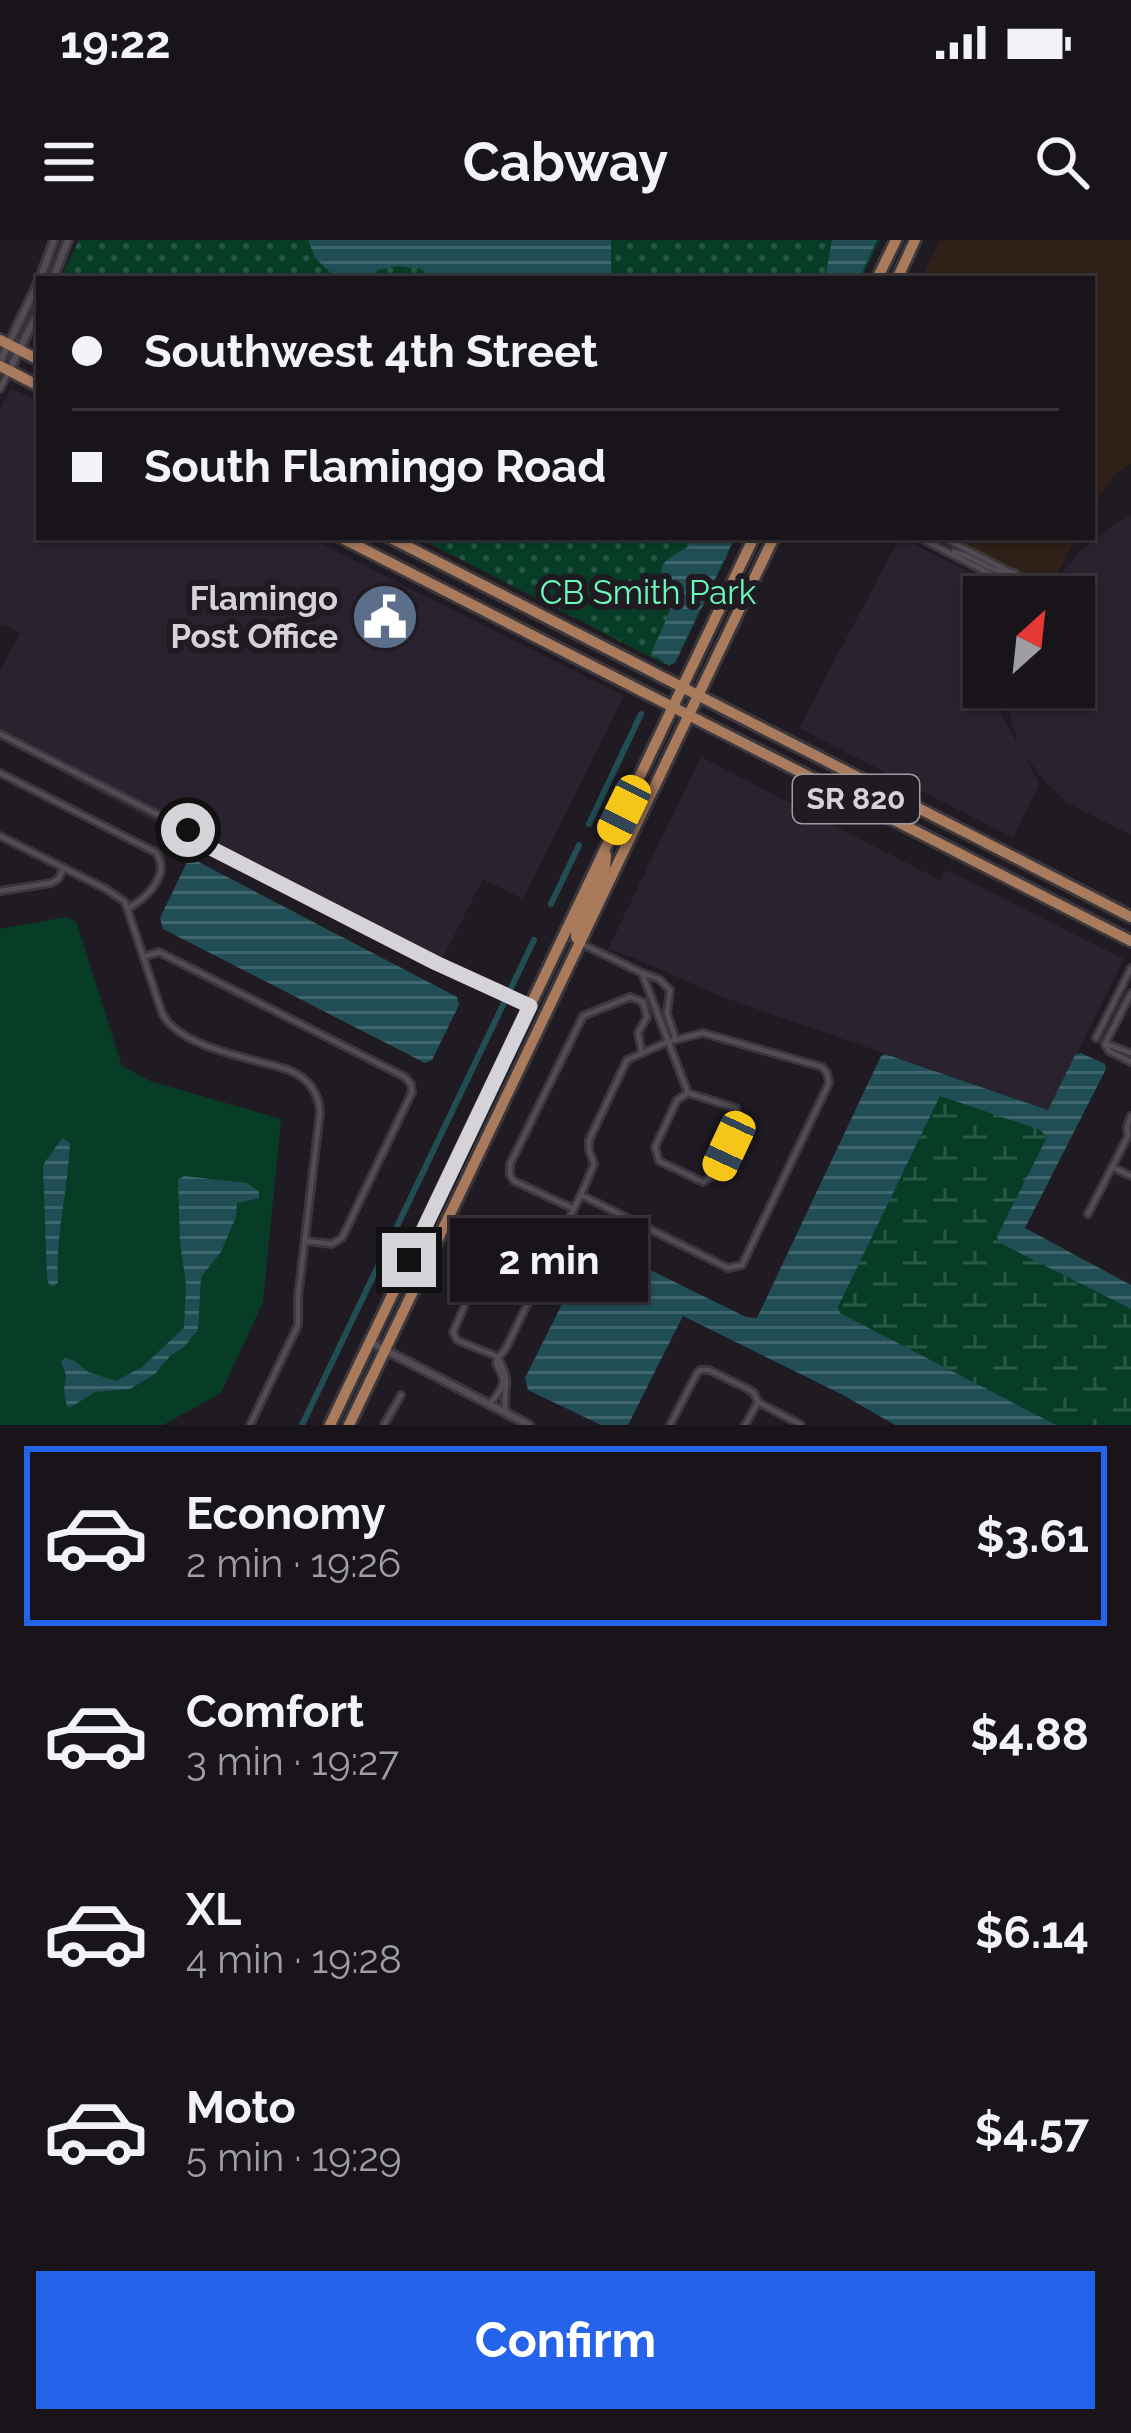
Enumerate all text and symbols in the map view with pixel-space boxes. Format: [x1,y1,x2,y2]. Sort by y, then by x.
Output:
text: 19:22 [60,16,171,69]
icon: menu [36,129,102,195]
icon: search [1029,129,1095,195]
text: Cabway [463,130,668,194]
text: Southwest 4th Street [144,325,598,378]
text: South Flamingo Road [144,440,606,493]
park label: CB Smith Park [540,573,757,612]
north arrow [963,576,1095,708]
map controls [963,576,1095,708]
place label: Flamingo Post Office [170,579,338,656]
public building icon: Flamingo Post Office [350,582,420,652]
car [592,770,656,850]
road number: SR 820 [793,775,919,823]
route start [161,803,215,857]
car [697,1106,761,1186]
callout: 2 min [451,1218,649,1302]
route end [382,1233,436,1287]
text: 2 min [498,1237,600,1283]
icon: car [42,1482,150,1590]
text: Economy [186,1487,386,1540]
text: $3.61 [976,1510,1089,1563]
text: 2 min · 19:26 [186,1540,401,1586]
icon: car [42,1680,150,1788]
text: Comfort [186,1685,364,1738]
text: $4.88 [970,1708,1089,1761]
text: 3 min · 19:27 [186,1738,399,1784]
icon: car [42,1878,150,1986]
text: XL [186,1883,241,1936]
text: $6.14 [975,1906,1089,1959]
text: 4 min · 19:28 [186,1936,402,1982]
icon: car [42,2076,150,2184]
text: Moto [186,2081,296,2134]
text: $4.57 [974,2104,1089,2157]
text: 5 min · 19:29 [186,2134,402,2180]
button: Confirm [36,2271,1095,2409]

